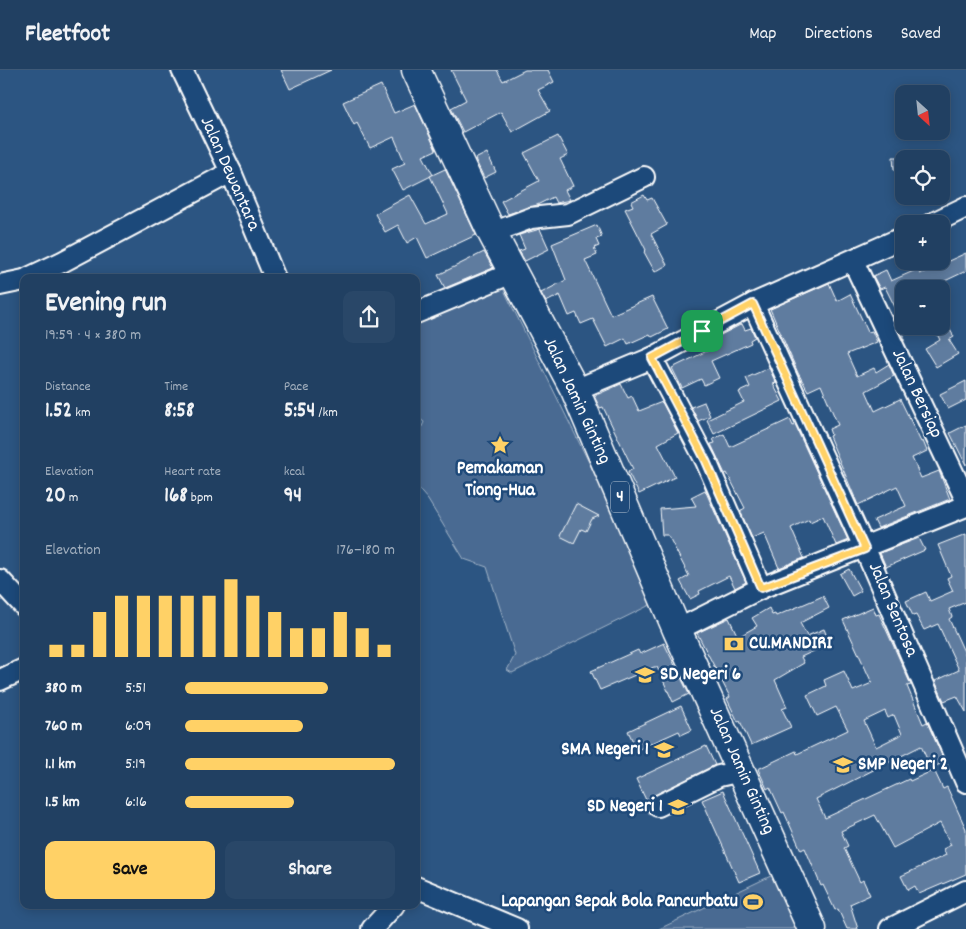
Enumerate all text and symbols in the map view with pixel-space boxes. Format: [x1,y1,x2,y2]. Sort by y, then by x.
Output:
text: Fleetfoot [25,18,110,52]
text: Map [749,22,776,47]
text: Directions [804,22,873,47]
text: Saved [901,22,941,47]
north arrow [895,85,950,140]
map controls [895,85,950,335]
street label: Jalan Dewantara [192,113,267,236]
button: locate [895,150,950,205]
button: + [895,215,950,270]
button: − [895,280,950,335]
text: Evening run [45,285,167,325]
button: share [343,291,395,343]
pin [681,310,723,352]
icon: arrive [688,317,716,345]
text: 19:59 · 4 × 380 m [45,324,141,347]
street label: Jalan Jamin Ginting [535,333,617,469]
street label: Jalan Bersiap [883,345,949,443]
text: Distance [45,377,91,397]
text: Time [164,377,188,397]
text: Pace [284,377,308,397]
text: 1.52 [45,397,72,427]
text: 8:58 [164,397,194,427]
text: 5:54 [284,397,315,427]
text: km [72,403,91,423]
text: /km [315,403,338,423]
place icon: Pemakaman Tiong-Hua [489,434,511,456]
place label: Pemakaman Tiong-Hua [457,456,543,505]
text: Elevation [45,462,94,482]
text: Heart rate [164,462,221,482]
text: kcal [284,462,305,482]
text: 20 [45,482,66,512]
text: 168 [164,482,188,512]
text: 94 [284,482,302,512]
road number: 4 [611,482,629,512]
text: m [66,488,78,508]
text: bpm [188,488,213,508]
text: Elevation [45,539,101,562]
text: 176–180 m [336,539,395,562]
street label: Jalan Sentosa [860,559,924,662]
place label: CU.MANDIRI [749,631,833,658]
bank icon: CU.MANDIRI [723,633,745,655]
place label: SD Negeri 6 [660,662,741,689]
school or university icon: SD Negeri 6 [634,664,656,686]
text: 380 m [45,677,82,700]
text: 5:51 [125,677,146,700]
street label: Jalan Jamin Ginting [701,703,781,839]
text: 760 m [45,715,82,738]
text: 6:09 [125,715,152,738]
place label: SMA Negeri 1 [561,737,649,764]
school or university icon: SMA Negeri 1 [653,739,675,761]
place label: SMP Negeri 2 [858,752,948,779]
text: 1.1 km [45,753,76,776]
text: 5:19 [125,753,146,776]
school or university icon: SMP Negeri 2 [832,754,854,776]
text: 1.5 km [45,791,80,814]
text: 6:16 [125,791,147,814]
place label: SD Negeri 1 [587,794,663,821]
school or university icon: SD Negeri 1 [667,796,689,818]
button: Save [45,841,215,899]
button: Share [225,841,395,899]
place label: Lapangan Sepak Bola Pancurbatu [501,889,738,916]
sports icon: Lapangan Sepak Bola Pancurbatu [742,891,764,913]

